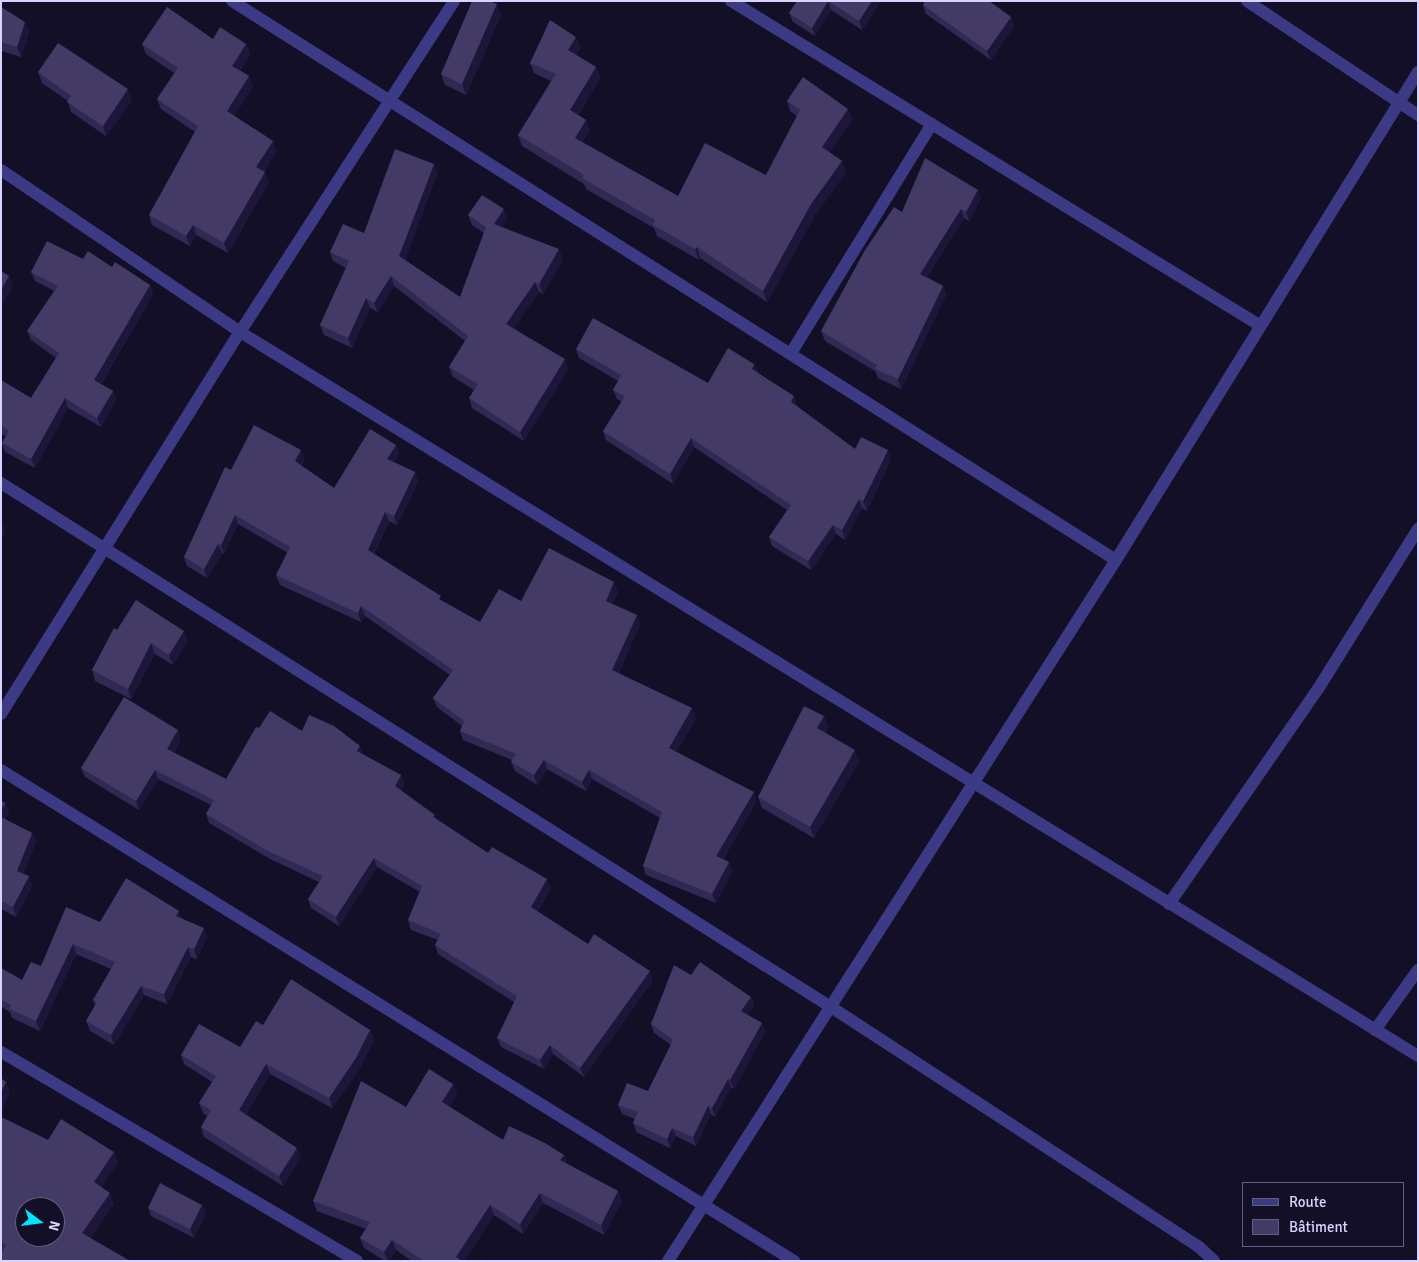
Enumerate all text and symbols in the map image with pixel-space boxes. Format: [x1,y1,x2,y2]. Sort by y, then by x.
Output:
legend [1242,1182,1404,1247]
text: Route [1289,1193,1326,1211]
north arrow [15,1197,65,1247]
text: Bâtiment [1289,1218,1348,1236]
text: N [45,1219,63,1233]

